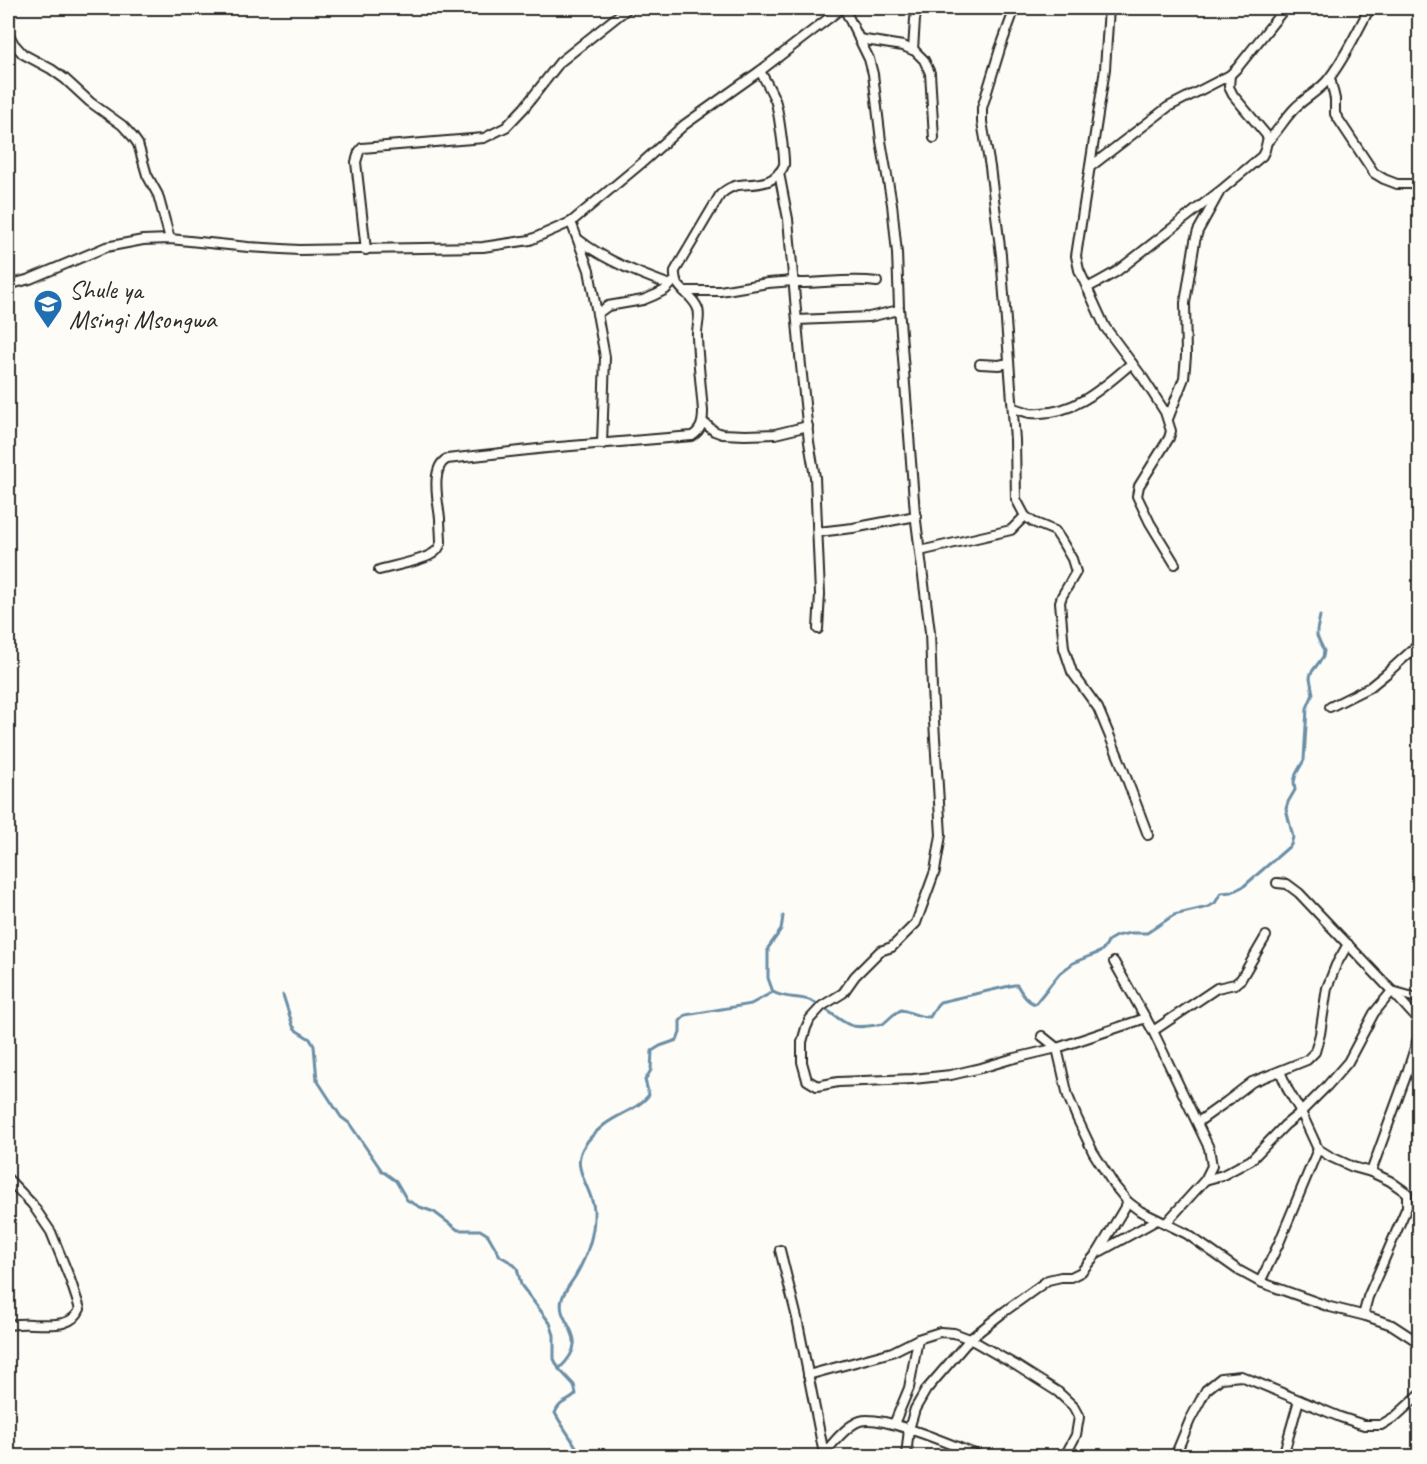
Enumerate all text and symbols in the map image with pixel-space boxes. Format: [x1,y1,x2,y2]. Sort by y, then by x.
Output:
place label: Shule ya Msingi Msongwa [69,273,218,336]
school or university icon: Shule ya Msingi Msongwa [32,288,64,330]

